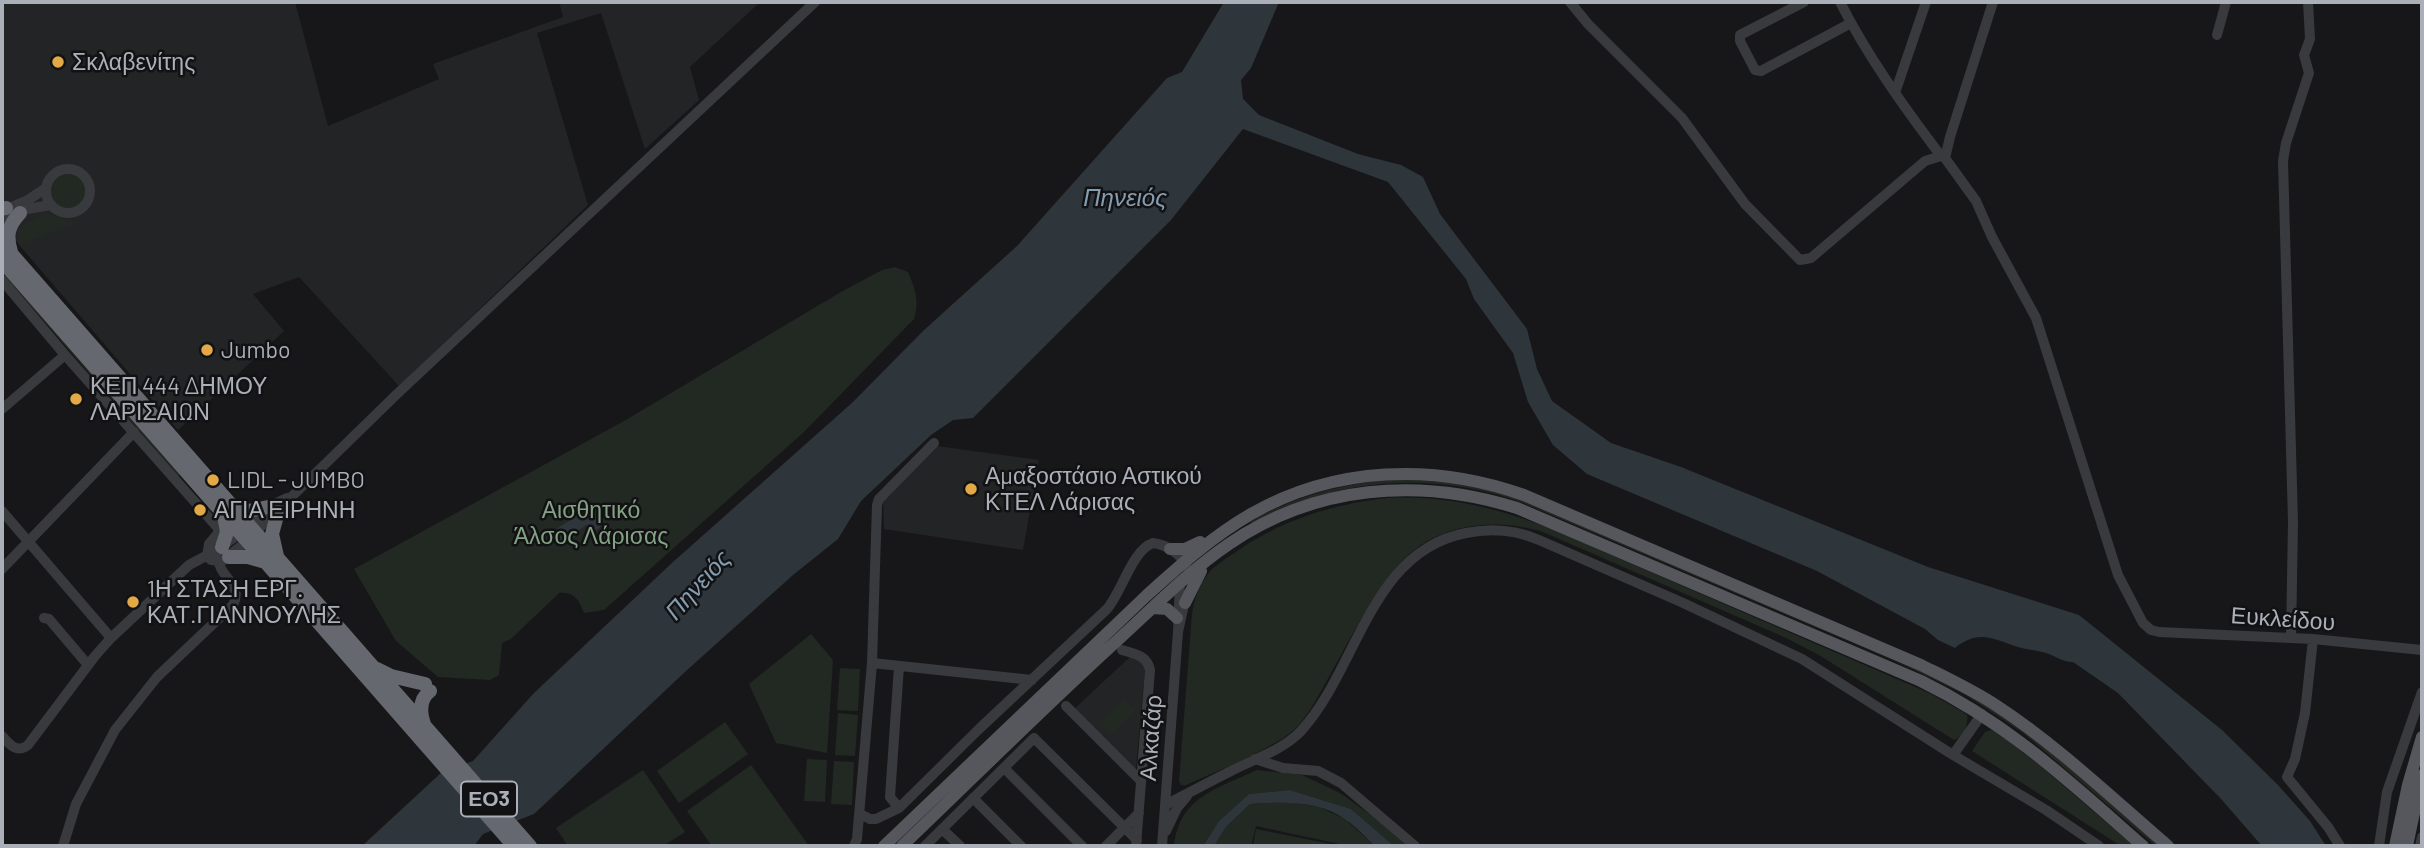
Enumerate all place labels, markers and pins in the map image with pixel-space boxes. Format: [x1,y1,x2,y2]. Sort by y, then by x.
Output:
place label: Σκλαβενίτης [72,48,195,76]
marker: Σκλαβενίτης [50,54,66,70]
place label: Jumbo [221,336,291,364]
marker: Jumbo [199,342,215,358]
place label: ΚΕΠ 444 ΔΗΜΟΥ ΛΑΡΙΣΑΙΩΝ [90,372,267,426]
marker: ΚΕΠ 444 ΔΗΜΟΥ ΛΑΡΙΣΑΙΩΝ [68,391,84,407]
place label: Αμαξοστάσιο Αστικού ΚΤΕΛ Λάρισας [985,462,1202,516]
place label: LIDL - JUMBO [227,466,365,494]
marker: LIDL - JUMBO [205,472,221,488]
marker: Αμαξοστάσιο Αστικού ΚΤΕΛ Λάρισας [963,481,979,497]
place label: ΑΓΙΑ ΕΙΡΗΝΗ [214,496,355,524]
marker: ΑΓΙΑ ΕΙΡΗΝΗ [192,502,208,518]
place label: 1Η ΣΤΑΣΗ ΕΡΓ. ΚΑΤ.ΓΙΑΝΝΟΥΛΗΣ [147,575,341,629]
marker: 1Η ΣΤΑΣΗ ΕΡΓ. ΚΑΤ.ΓΙΑΝΝΟΥΛΗΣ [125,594,141,610]

